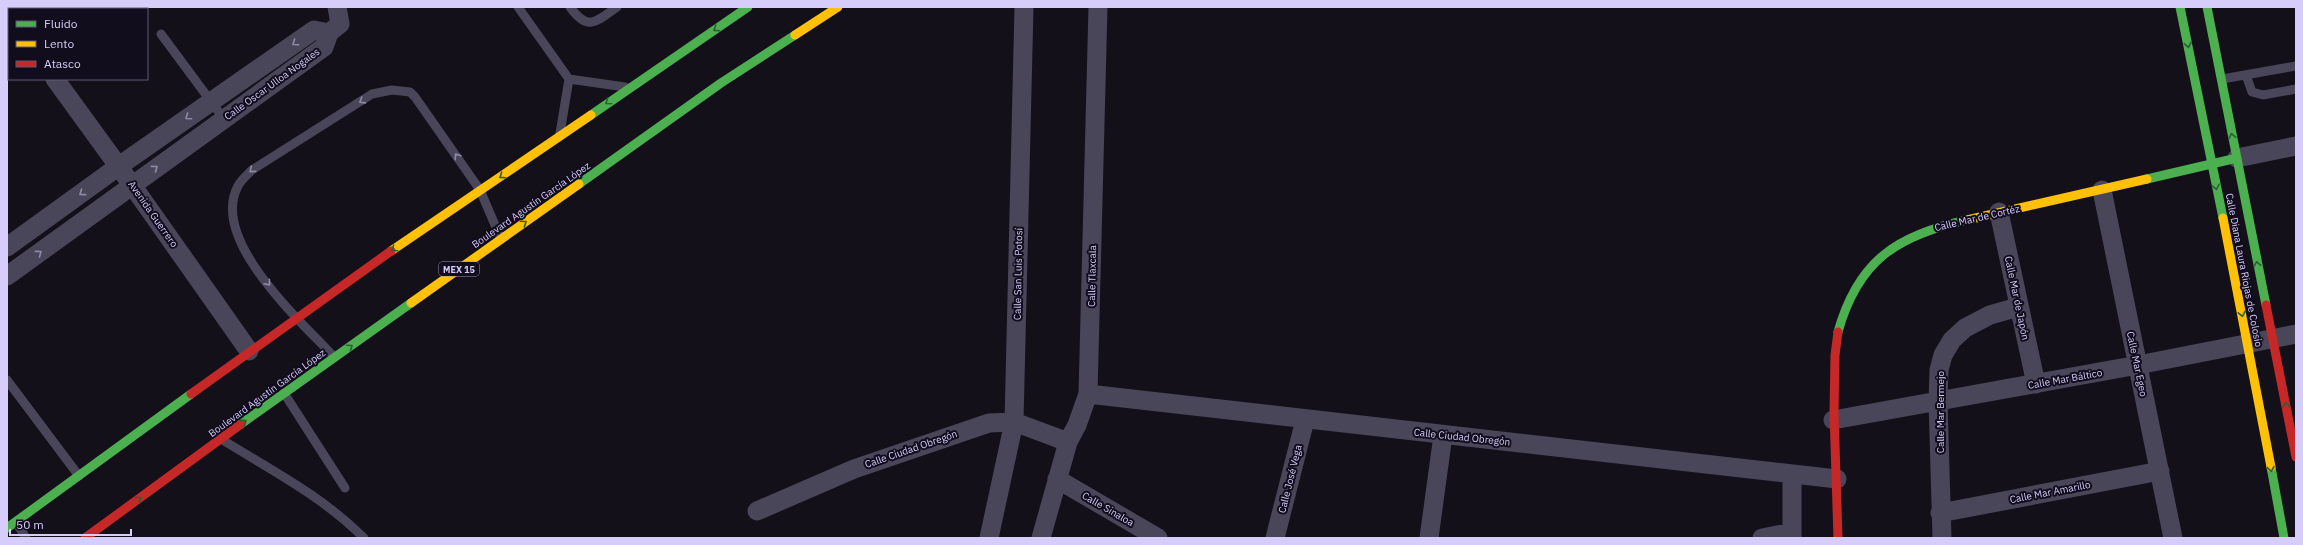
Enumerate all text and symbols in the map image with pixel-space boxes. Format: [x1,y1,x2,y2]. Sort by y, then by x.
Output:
legend [8,8,148,80]
text: Fluido [44,16,78,31]
one-way arrow [713,24,720,32]
text: Lento [44,36,74,51]
one-way arrow [292,38,299,45]
one-way arrow [2183,42,2191,48]
street label: Calle Oscar Ulloa Nogales [222,45,322,123]
text: Atasco [44,56,81,71]
one-way arrow [359,96,366,103]
one-way arrow [606,97,613,104]
one-way arrow [185,112,192,119]
one-way arrow [2229,133,2237,139]
one-way arrow [454,153,462,160]
street label: Boulevard Agustín García López [469,159,593,251]
one-way arrow [151,165,158,173]
one-way arrow [250,166,257,173]
one-way arrow [499,171,506,178]
street label: Avenida Guerrero [125,178,181,250]
one-way arrow [2211,183,2219,190]
one-way arrow [79,188,86,195]
street label: Calle Diana Laura Riojas de Colosio [2223,192,2265,348]
street label: Calle Mar de Cortéz [1933,202,2021,234]
one-way arrow [520,221,527,228]
street label: Calle San Luis Potosí [1011,227,1025,320]
one-way arrow [391,244,398,252]
street label: Calle Tlaxcala [1085,244,1099,307]
one-way arrow [34,251,41,258]
street label: Calle Mar de Japón [2002,255,2032,341]
one-way arrow [2254,261,2262,267]
road number: MEX 15 [439,262,479,276]
one-way arrow [263,279,270,286]
one-way arrow [2237,311,2245,317]
street label: Calle Mar Egeo [2124,330,2150,398]
one-way arrow [345,345,352,352]
street label: Boulevard Agustín García López [206,346,328,440]
street label: Calle Mar Báltico [2027,366,2104,392]
street label: Calle Mar Bermejo [1934,370,1947,453]
one-way arrow [2282,402,2290,408]
one-way arrow [240,419,247,427]
street label: Calle Ciudad Obregón [1413,425,1511,449]
street label: Calle Ciudad Obregón [863,427,959,471]
street label: Calle José Vega [1275,443,1305,515]
one-way arrow [2266,466,2275,472]
street label: Calle Mar Amarillo [2009,478,2092,506]
street label: Calle Sinaloa [1080,489,1137,529]
one-way arrow [134,497,141,504]
scale bar [10,511,131,537]
text: 50 m [16,517,44,532]

